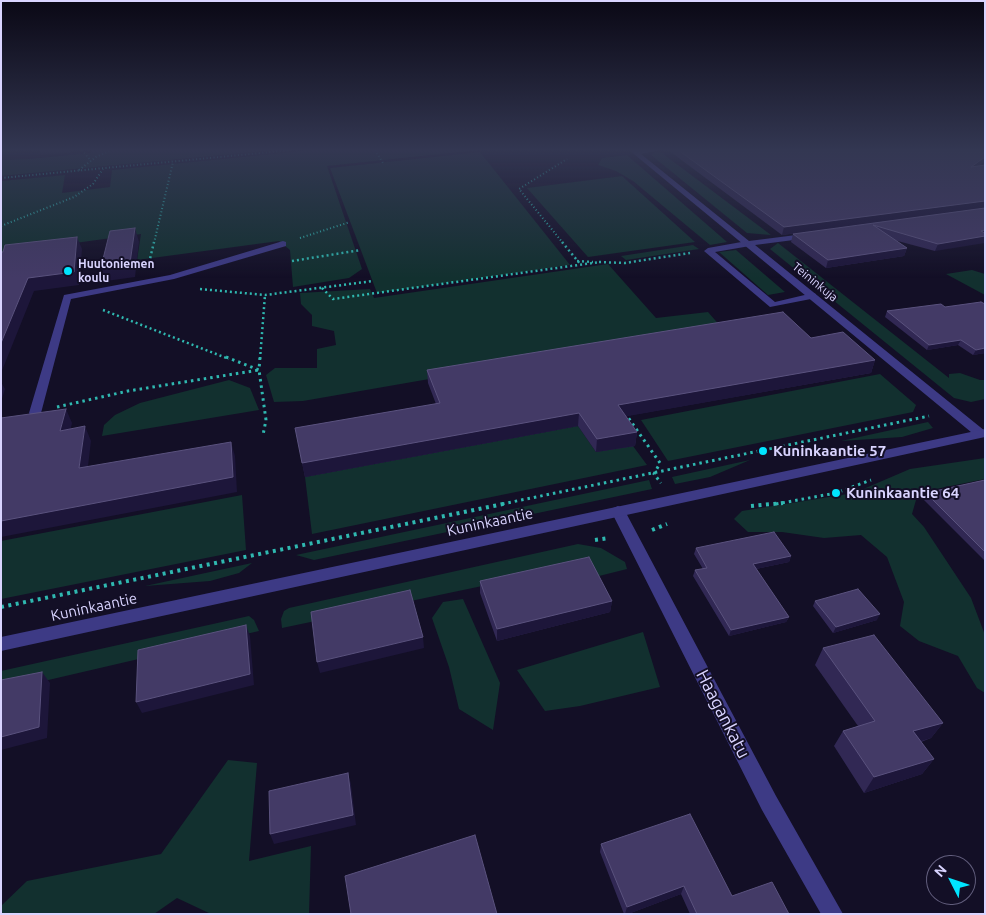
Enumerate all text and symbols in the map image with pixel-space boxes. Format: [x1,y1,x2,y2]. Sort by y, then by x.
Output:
place label: Huutoniemen koulu [78,257,154,285]
street label: Teininkuja [789,259,841,305]
marker: Huutoniemen koulu [62,265,74,277]
place label: Kuninkaantie 57 [773,442,886,460]
marker: Kuninkaantie 57 [757,445,769,457]
place label: Kuninkaantie 64 [846,484,959,502]
marker: Kuninkaantie 64 [830,487,842,499]
street label: Kuninkaantie [445,504,535,540]
street label: Kuninkaantie [49,589,139,625]
street label: Haagankatu [691,666,755,762]
north arrow [926,855,976,905]
text: N [931,862,950,880]

